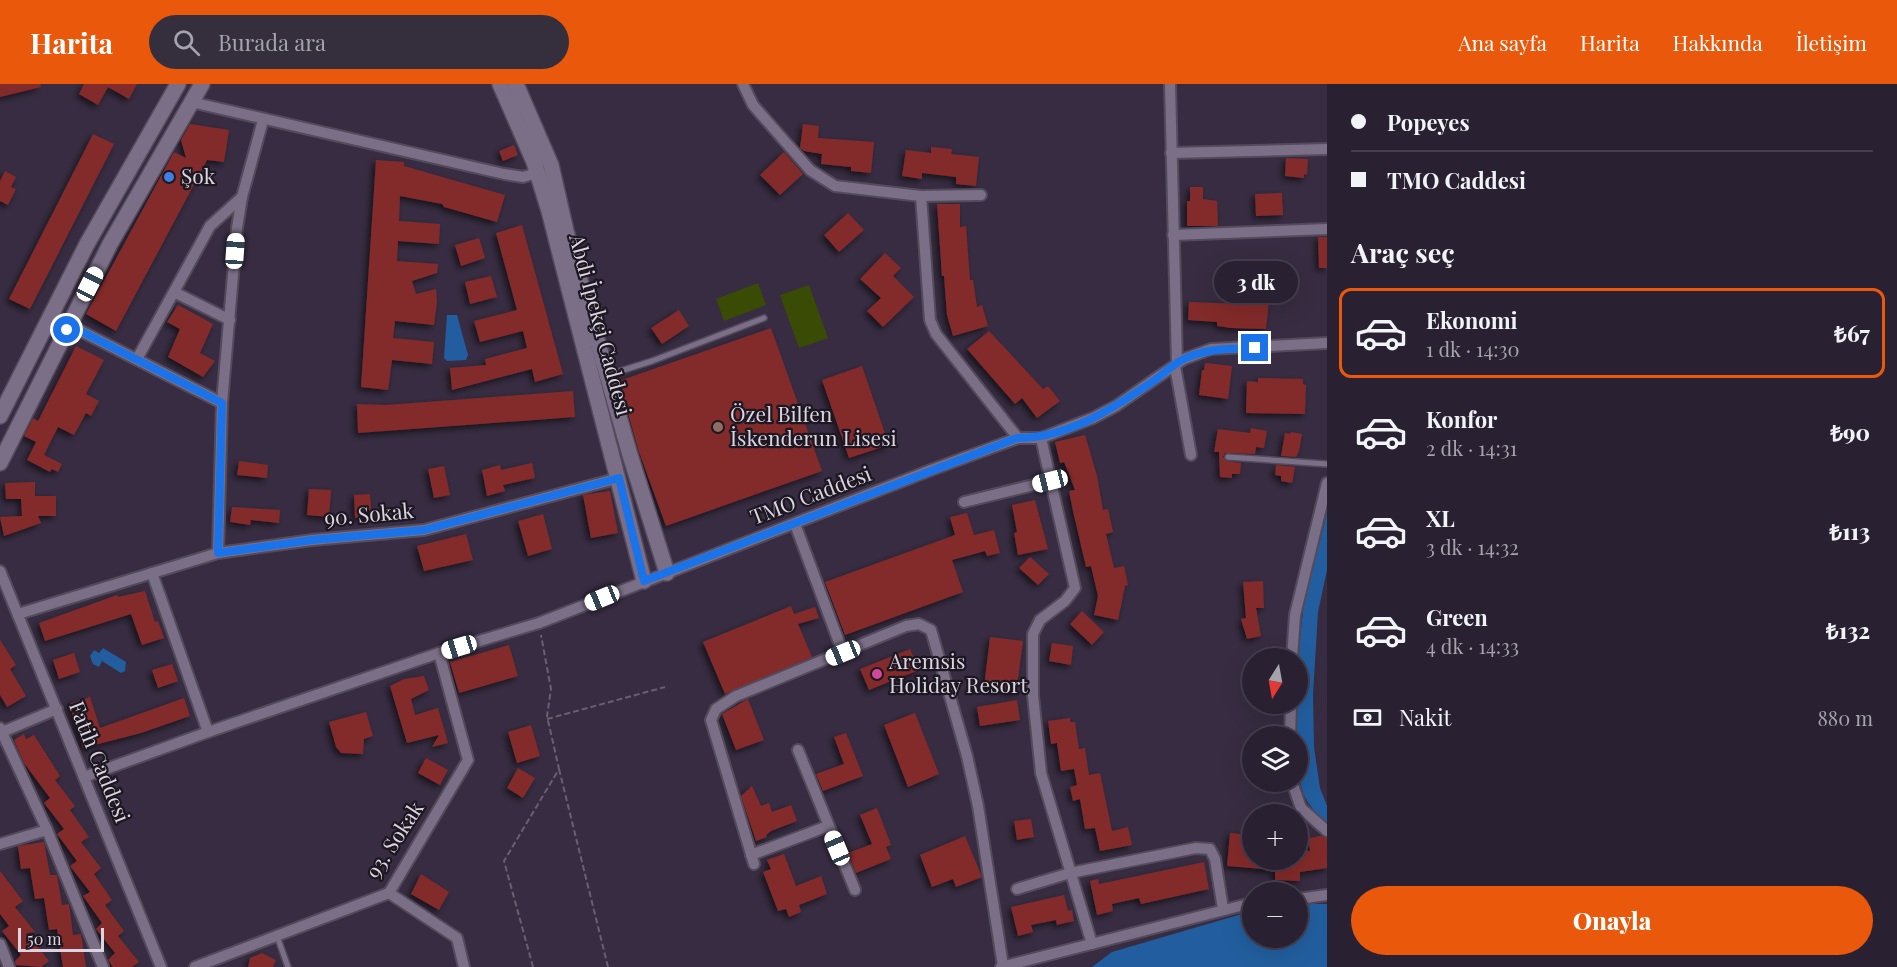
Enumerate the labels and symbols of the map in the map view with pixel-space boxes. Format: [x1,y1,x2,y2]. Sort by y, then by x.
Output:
place label: Şok [181,161,216,189]
marker: Şok [162,170,176,184]
street label: Abdi İpekçi Caddesi [564,230,640,418]
car [225,232,245,270]
callout: 3 dk [1213,261,1297,303]
car [74,264,106,304]
route start [53,316,80,343]
route end [1241,334,1268,361]
place label: Özel Bilfen İskenderun Lisesi [730,399,897,451]
marker: Özel Bilfen İskenderun Lisesi [711,420,725,434]
street label: TMO Caddesi [746,458,875,530]
car [1030,468,1070,494]
street label: 90. Sokak [323,495,415,531]
car [582,583,622,613]
car [439,633,479,661]
car [823,638,863,668]
place label: Aremsis Holiday Resort [888,646,1028,698]
north arrow [1242,648,1308,714]
marker: Aremsis Holiday Resort [870,667,884,681]
street label: Fatih Caddesi [64,696,138,826]
street label: 93. Sokak [358,795,429,883]
car [822,828,852,868]
scale bar [18,925,104,952]

